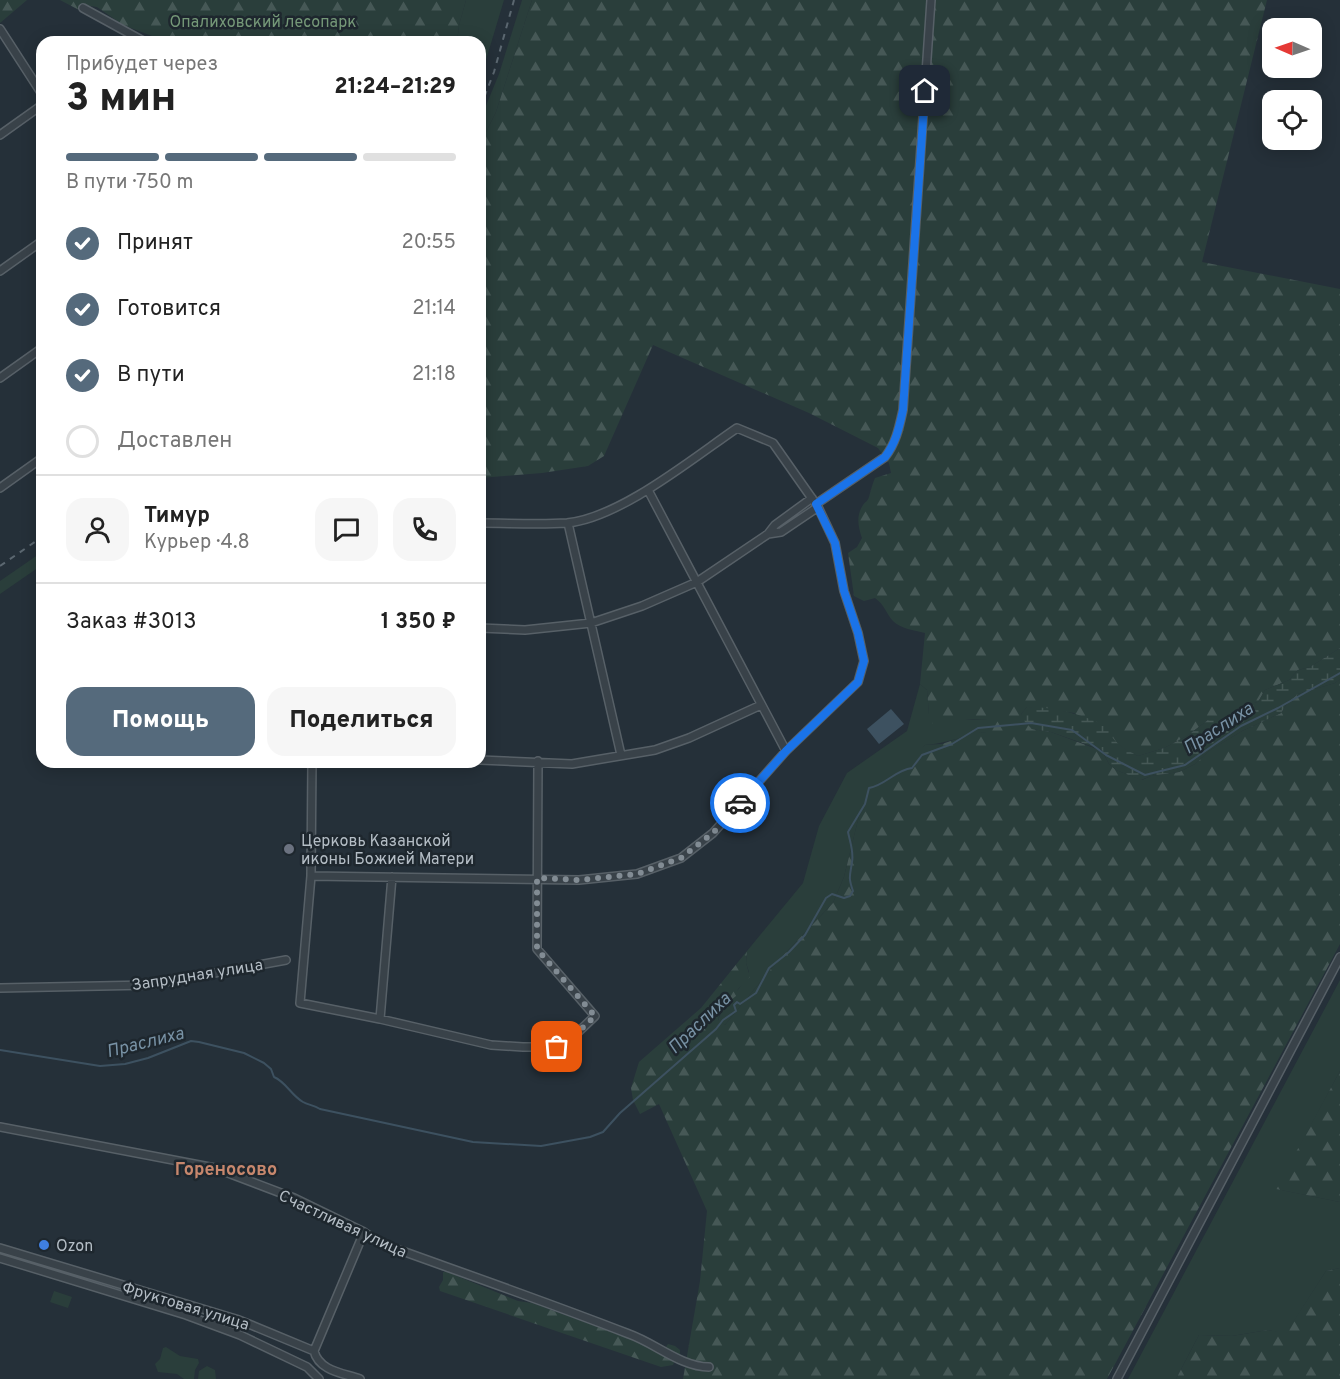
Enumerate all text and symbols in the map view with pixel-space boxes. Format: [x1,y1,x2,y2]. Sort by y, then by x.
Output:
park label: Опалиховский лесопарк [170,13,356,33]
north arrow [1262,18,1322,78]
map controls [1262,18,1322,150]
text: Прибудет через [66,52,218,78]
pin [899,65,950,116]
text: 21:24–21:29 [334,74,456,101]
icon: home [908,74,941,107]
text: 3 мин [66,76,176,125]
button: locate [1262,90,1322,150]
text: В пути · 750 m [66,170,193,196]
icon: check [66,227,99,260]
text: Принят [117,230,193,257]
text: 20:55 [402,230,456,256]
icon: check [66,293,99,326]
text: Готовится [117,296,221,323]
text: 21:14 [412,296,456,322]
icon: check [66,359,99,392]
text: В пути [117,362,185,389]
text: 21:18 [412,362,456,388]
text: Доставлен [117,428,232,455]
button: person [66,498,129,561]
button: chat [315,498,378,561]
button: phone [393,498,456,561]
text: Тимур [144,503,210,530]
text: Курьер · 4.8 [144,530,250,556]
text: Заказ #3013 [66,609,196,636]
text: 1 350 ₽ [381,609,456,636]
button: Помощь [66,687,255,756]
button: Поделиться [267,687,456,756]
water label: Праслиха [1179,698,1259,760]
courier [710,773,770,833]
icon: car [724,787,757,820]
place label: Церковь Казанской иконы Божией Матери [301,832,474,870]
marker: Церковь Казанской иконы Божией Матери [282,842,296,856]
street label: Запрудная улица [130,956,264,996]
water label: Праслиха [664,988,737,1060]
pin [531,1021,582,1072]
water label: Праслиха [104,1023,187,1064]
icon: bag [540,1030,573,1063]
district label: Гореносово [175,1159,277,1182]
street label: Счастливая улица [275,1186,409,1263]
place label: Ozon [56,1237,93,1257]
marker: Ozon [37,1238,51,1252]
street label: Фруктовая улица [120,1278,251,1336]

